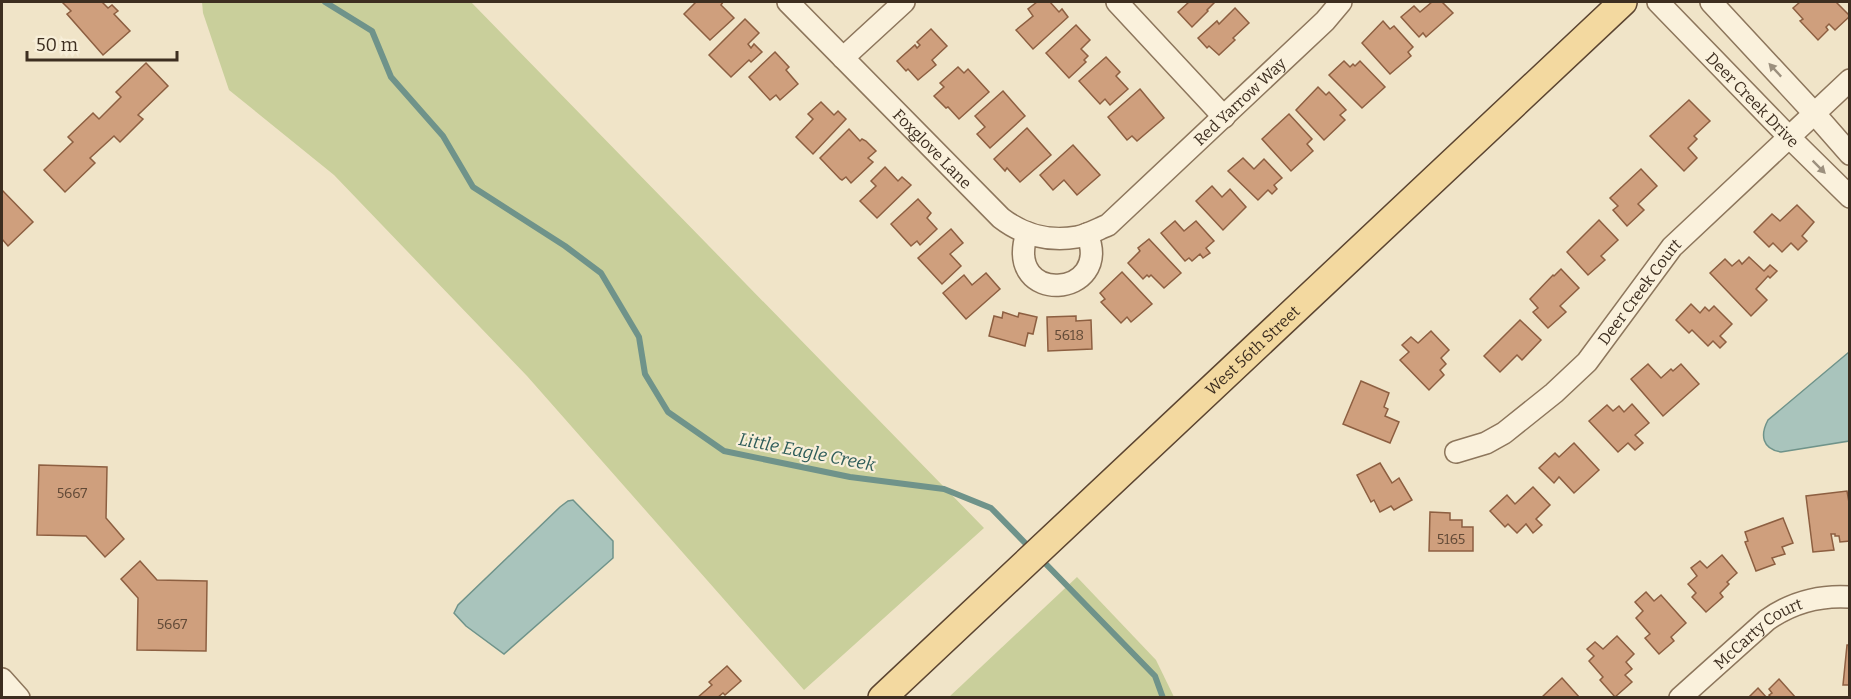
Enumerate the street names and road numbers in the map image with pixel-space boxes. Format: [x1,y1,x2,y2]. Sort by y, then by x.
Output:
street label: Deer Creek Drive [1702,48,1803,151]
street label: Red Yarrow Way [1190,53,1290,149]
street label: Foxglove Lane [889,105,976,192]
street label: Deer Creek Court [1594,234,1685,348]
street label: West 56th Street [1201,301,1304,399]
street label: McCarty Court [1710,594,1805,673]

